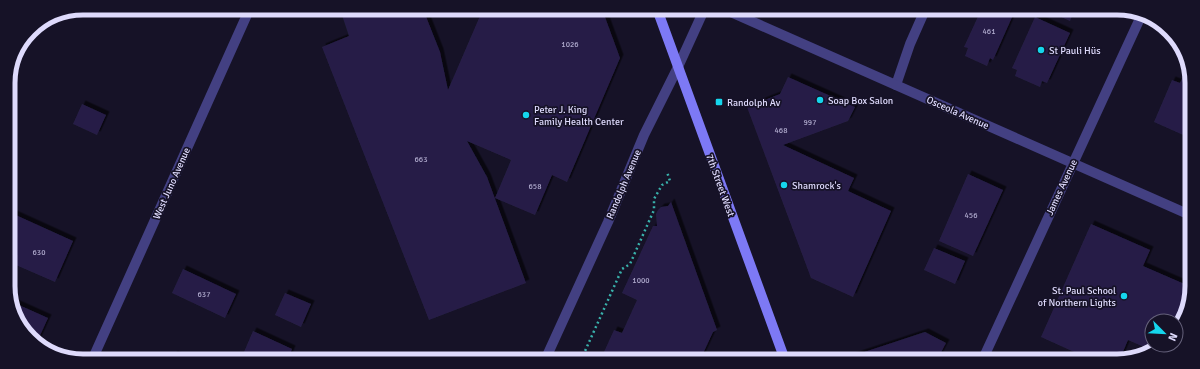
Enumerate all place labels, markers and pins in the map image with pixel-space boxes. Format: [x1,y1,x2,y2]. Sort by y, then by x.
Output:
marker: St Pauli Hüs [1036,45,1046,55]
place label: St Pauli Hüs [1049,45,1101,57]
marker: Soap Box Salon [815,95,825,105]
place label: Soap Box Salon [828,95,893,107]
marker: Randolph Av [714,97,724,107]
place label: Randolph Av [727,97,781,109]
place label: Peter J. King Family Health Center [534,104,624,128]
marker: Peter J. King Family Health Center [521,110,531,120]
marker: Shamrock's [779,180,789,190]
place label: Shamrock's [792,180,842,192]
place label: St. Paul School of Northern Lights [1038,285,1117,309]
marker: St. Paul School of Northern Lights [1119,291,1129,301]

